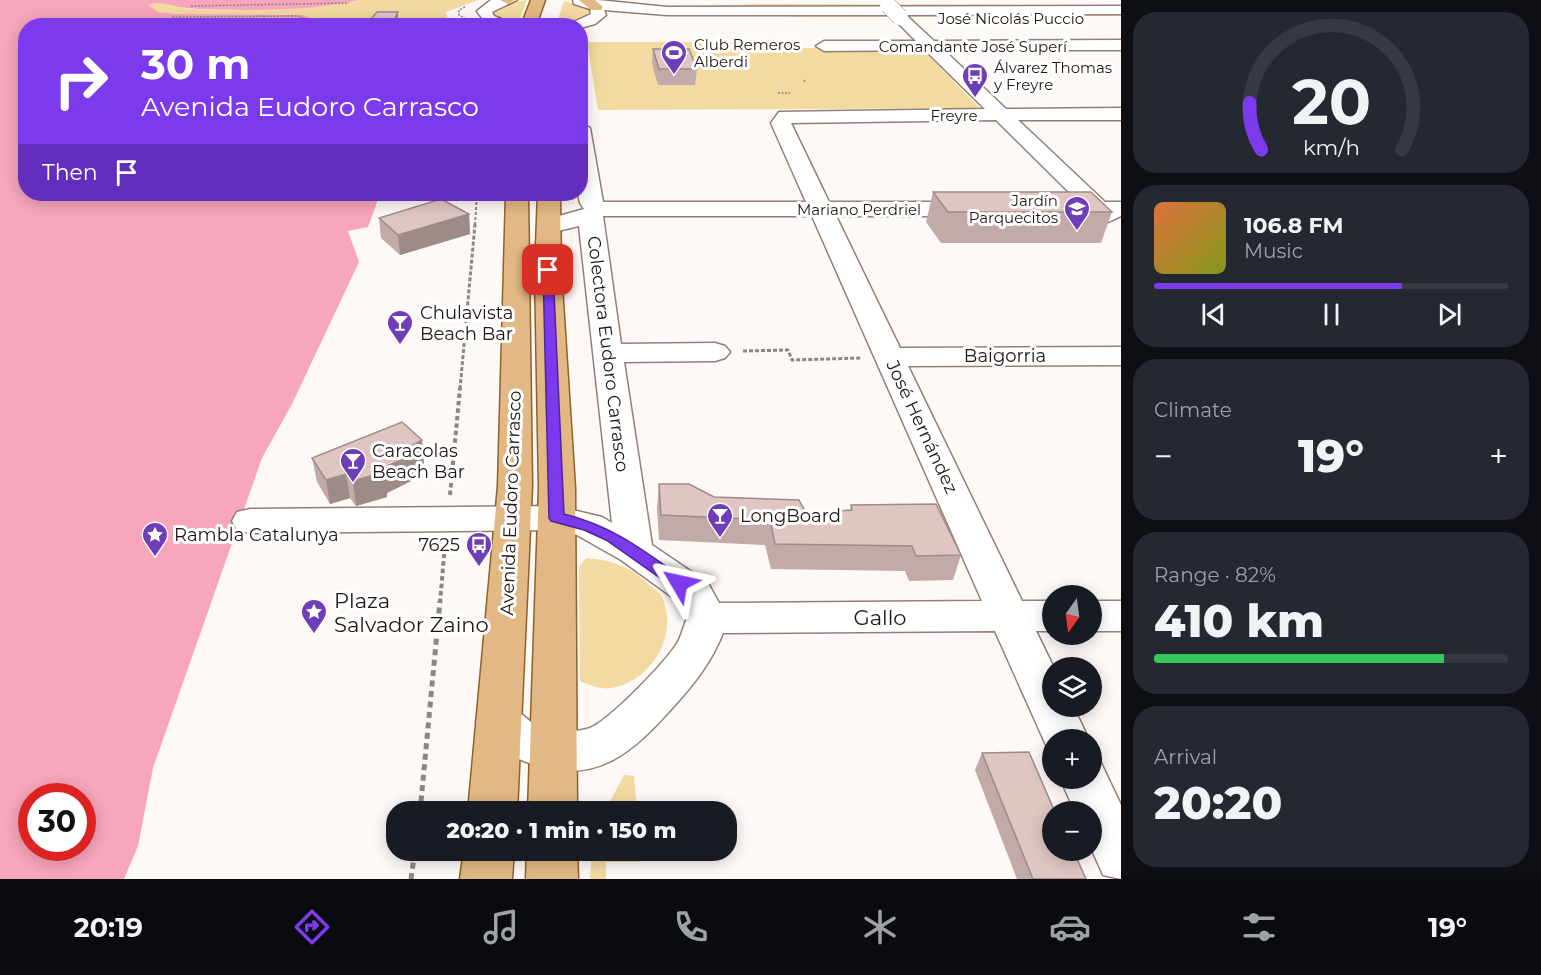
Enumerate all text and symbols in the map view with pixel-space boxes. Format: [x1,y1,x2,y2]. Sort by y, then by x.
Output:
street label: José Nicolás Puccio [937,9,1084,28]
place label: Club Remeros Alberdi [694,35,800,71]
street label: Comandante José Superí [879,37,1068,56]
text: 30 m [141,38,250,90]
sports icon: Club Remeros Alberdi [659,38,689,76]
icon: right [42,42,120,120]
place label: Álvarez Thomas y Freyre [993,58,1112,94]
bus stop icon: Álvarez Thomas y Freyre [960,61,990,99]
text: 20 [1291,64,1371,140]
text: Avenida Eudoro Carrasco [141,90,479,123]
street label: Freyre [930,106,978,125]
text: km/h [1302,134,1360,160]
icon: arrive [110,156,143,189]
text: Then [42,159,98,186]
place label: Jardín Parquecitos [969,191,1058,227]
school or university icon: Jardín Parquecitos [1062,194,1092,232]
street label: Mariano Perdriel [797,200,921,219]
text: 106.8 FM [1244,212,1344,239]
street label: Colectora Eudoro Carrasco [583,235,633,473]
text: Music [1244,239,1303,263]
pin [522,244,573,295]
icon: arrive [531,253,564,286]
icon: previous [1197,298,1230,331]
icon: pause [1315,298,1348,331]
icon: next [1433,298,1466,331]
place label: Chulavista Beach Bar [420,302,513,345]
bar icon: Chulavista Beach Bar [385,308,415,346]
street label: Baigorria [964,345,1046,367]
street label: José Hernández [881,356,962,497]
street label: Avenida Eudoro Carrasco [496,390,526,616]
text: Climate [1154,398,1232,422]
text: 19° [1298,428,1364,483]
text: − [1154,436,1173,476]
text: + [1489,436,1508,476]
place label: Caracolas Beach Bar [372,440,465,483]
bar icon: Caracolas Beach Bar [338,446,368,484]
bar icon: LongBoard [705,501,735,539]
place label: LongBoard [740,505,841,527]
place icon: Rambla Catalunya [140,520,170,558]
place label: Rambla Catalunya [174,524,339,546]
bus stop icon: 7625 [464,530,494,568]
place label: 7625 [418,534,460,556]
position arrow [647,551,711,615]
text: Range · 82% [1154,563,1276,587]
north arrow [1042,585,1102,645]
map controls [1042,585,1102,861]
place label: Plaza Salvador Zaino [334,588,489,637]
text: 410 km [1154,593,1324,648]
place icon: Plaza Salvador Zaino [299,597,329,635]
street label: Gallo [853,605,907,630]
button: layers [1042,657,1102,717]
button: + [1042,729,1102,789]
text: Arrival [1154,745,1217,769]
text: 20:20 [1154,775,1282,830]
speed limit sign: 30 [18,783,96,861]
button: − [1042,801,1102,861]
text: 20:20 · 1 min · 150 m [447,817,676,844]
icon: directions [291,906,333,948]
icon: music [480,906,522,948]
icon: phone [670,906,712,948]
icon: climate [859,906,901,948]
icon: car [1049,906,1091,948]
icon: filters [1238,906,1280,948]
text: 20:19 [74,911,143,944]
text: 19° [1428,911,1467,944]

